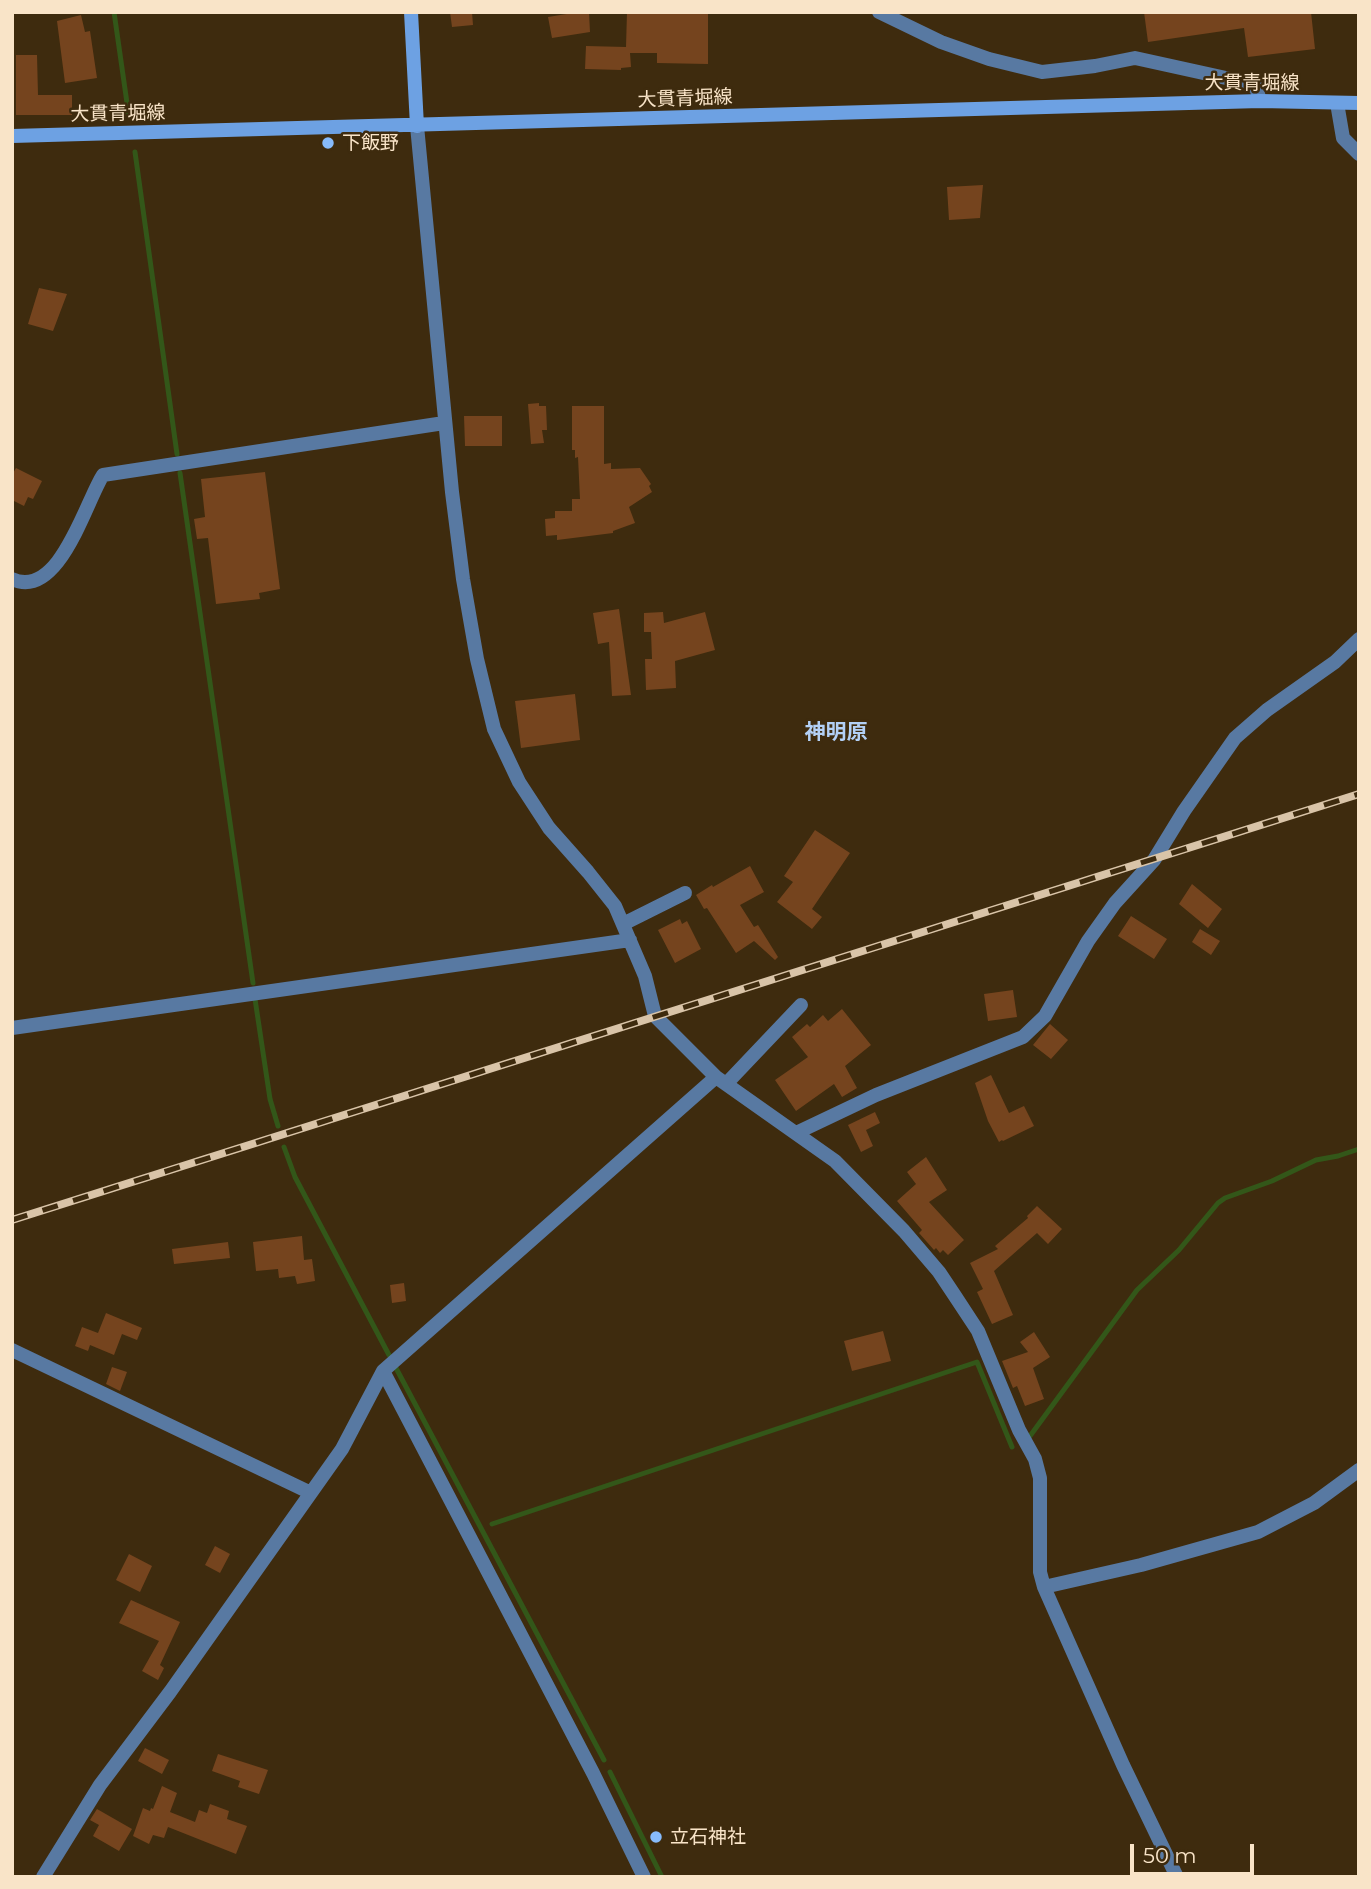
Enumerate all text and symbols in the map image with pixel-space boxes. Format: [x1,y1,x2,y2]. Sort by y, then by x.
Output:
street label: 大貫青堀線 [1205,72,1299,94]
street label: 大貫青堀線 [637,86,733,112]
street label: 大貫青堀線 [70,102,166,126]
place label: 下飯野 [342,132,399,154]
marker: 下飯野 [320,135,336,151]
district label: 神明原 [805,720,867,746]
place label: 立石神社 [670,1826,746,1848]
marker: 立石神社 [648,1829,664,1845]
scale bar [1133,1829,1257,1873]
text: 50 m [1143,1843,1197,1868]

